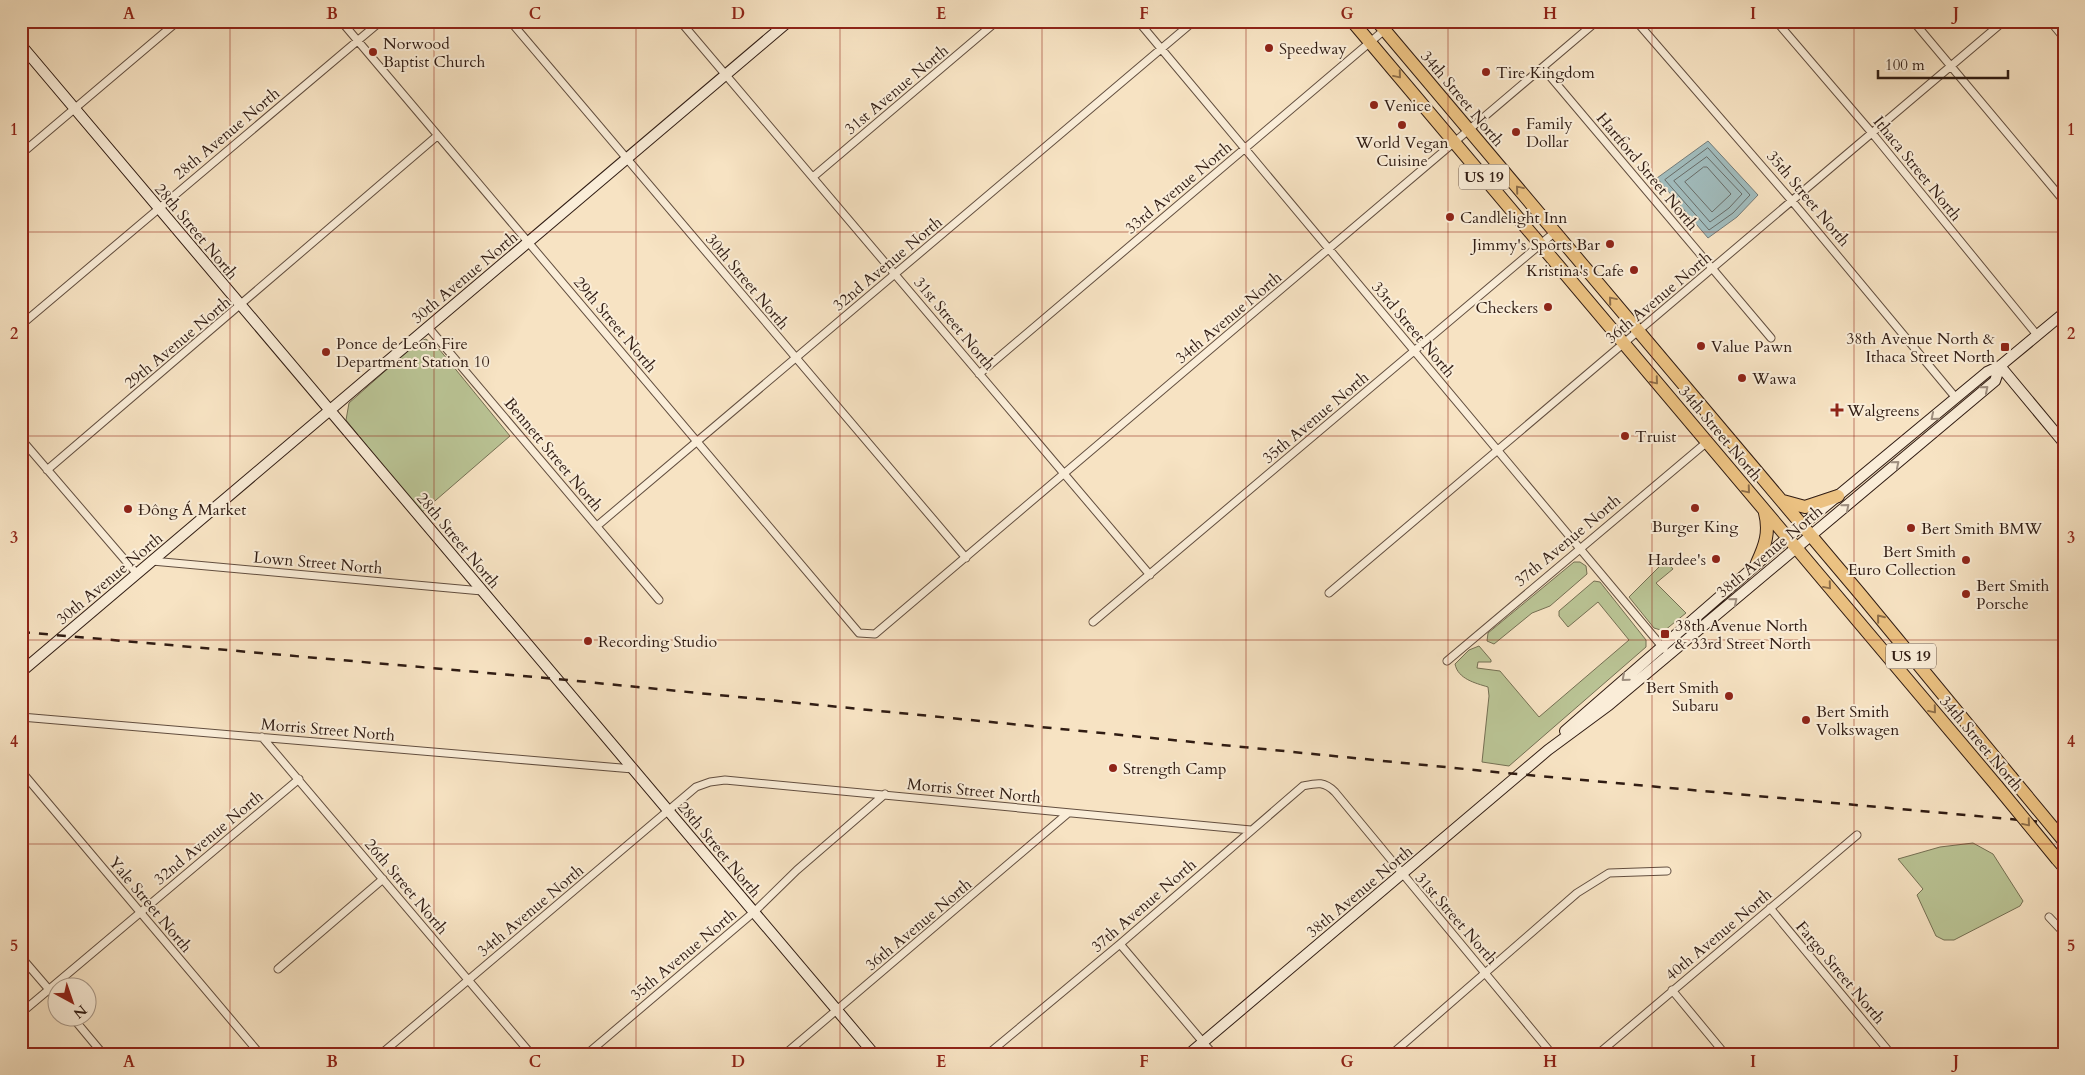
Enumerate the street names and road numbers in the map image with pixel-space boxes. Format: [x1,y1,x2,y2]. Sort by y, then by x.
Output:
street label: 31st Avenue North [840,40,953,140]
street label: 34th Street North [1415,46,1509,152]
street label: 28th Avenue North [169,83,285,185]
street label: Hartford Street North [1591,108,1703,236]
street label: Ithaca Street North [1868,111,1967,226]
street label: 33rd Avenue North [1121,136,1237,239]
street label: 35th Street North [1761,146,1855,252]
road number: US 19 [1459,164,1509,190]
street label: 28th Street North [149,179,243,285]
street label: 32nd Avenue North [828,211,947,316]
street label: 30th Avenue North [407,227,523,329]
street label: 30th Street North [700,229,794,335]
street label: 36th Avenue North [1601,247,1717,349]
street label: 34th Avenue North [1171,267,1287,369]
street label: 29th Street North [568,272,662,378]
street label: 31st Street North [909,272,1000,375]
street label: 33rd Street North [1366,277,1460,383]
street label: 29th Avenue North [120,292,236,394]
street label: 35th Avenue North [1258,367,1374,469]
street label: 34th Street North [1673,381,1767,487]
street label: Bennett Street North [499,393,608,517]
street label: 28th Street North [411,488,505,594]
street label: 37th Avenue North [1510,490,1626,592]
street label: 38th Avenue North [1712,501,1828,603]
street label: 30th Avenue North [52,528,168,630]
street label: Lown Street North [253,546,383,580]
road number: US 19 [1886,644,1936,668]
street label: 34th Street North [1934,691,2028,797]
street label: Morris Street North [260,713,396,747]
street label: Morris Street North [906,773,1042,809]
street label: 32nd Avenue North [149,785,268,890]
street label: 28th Street North [672,797,766,903]
street label: 26th Street North [359,834,453,940]
street label: 38th Avenue North [1302,841,1418,943]
street label: Yale Street North [103,852,197,958]
street label: 37th Avenue North [1086,854,1201,958]
street label: 34th Avenue North [473,860,589,962]
street label: 31st Street North [1410,868,1503,970]
street label: 36th Avenue North [861,874,977,976]
street label: 40th Avenue North [1661,884,1777,986]
street label: 35th Avenue North [626,904,742,1006]
street label: Fargo Street North [1790,916,1890,1029]

